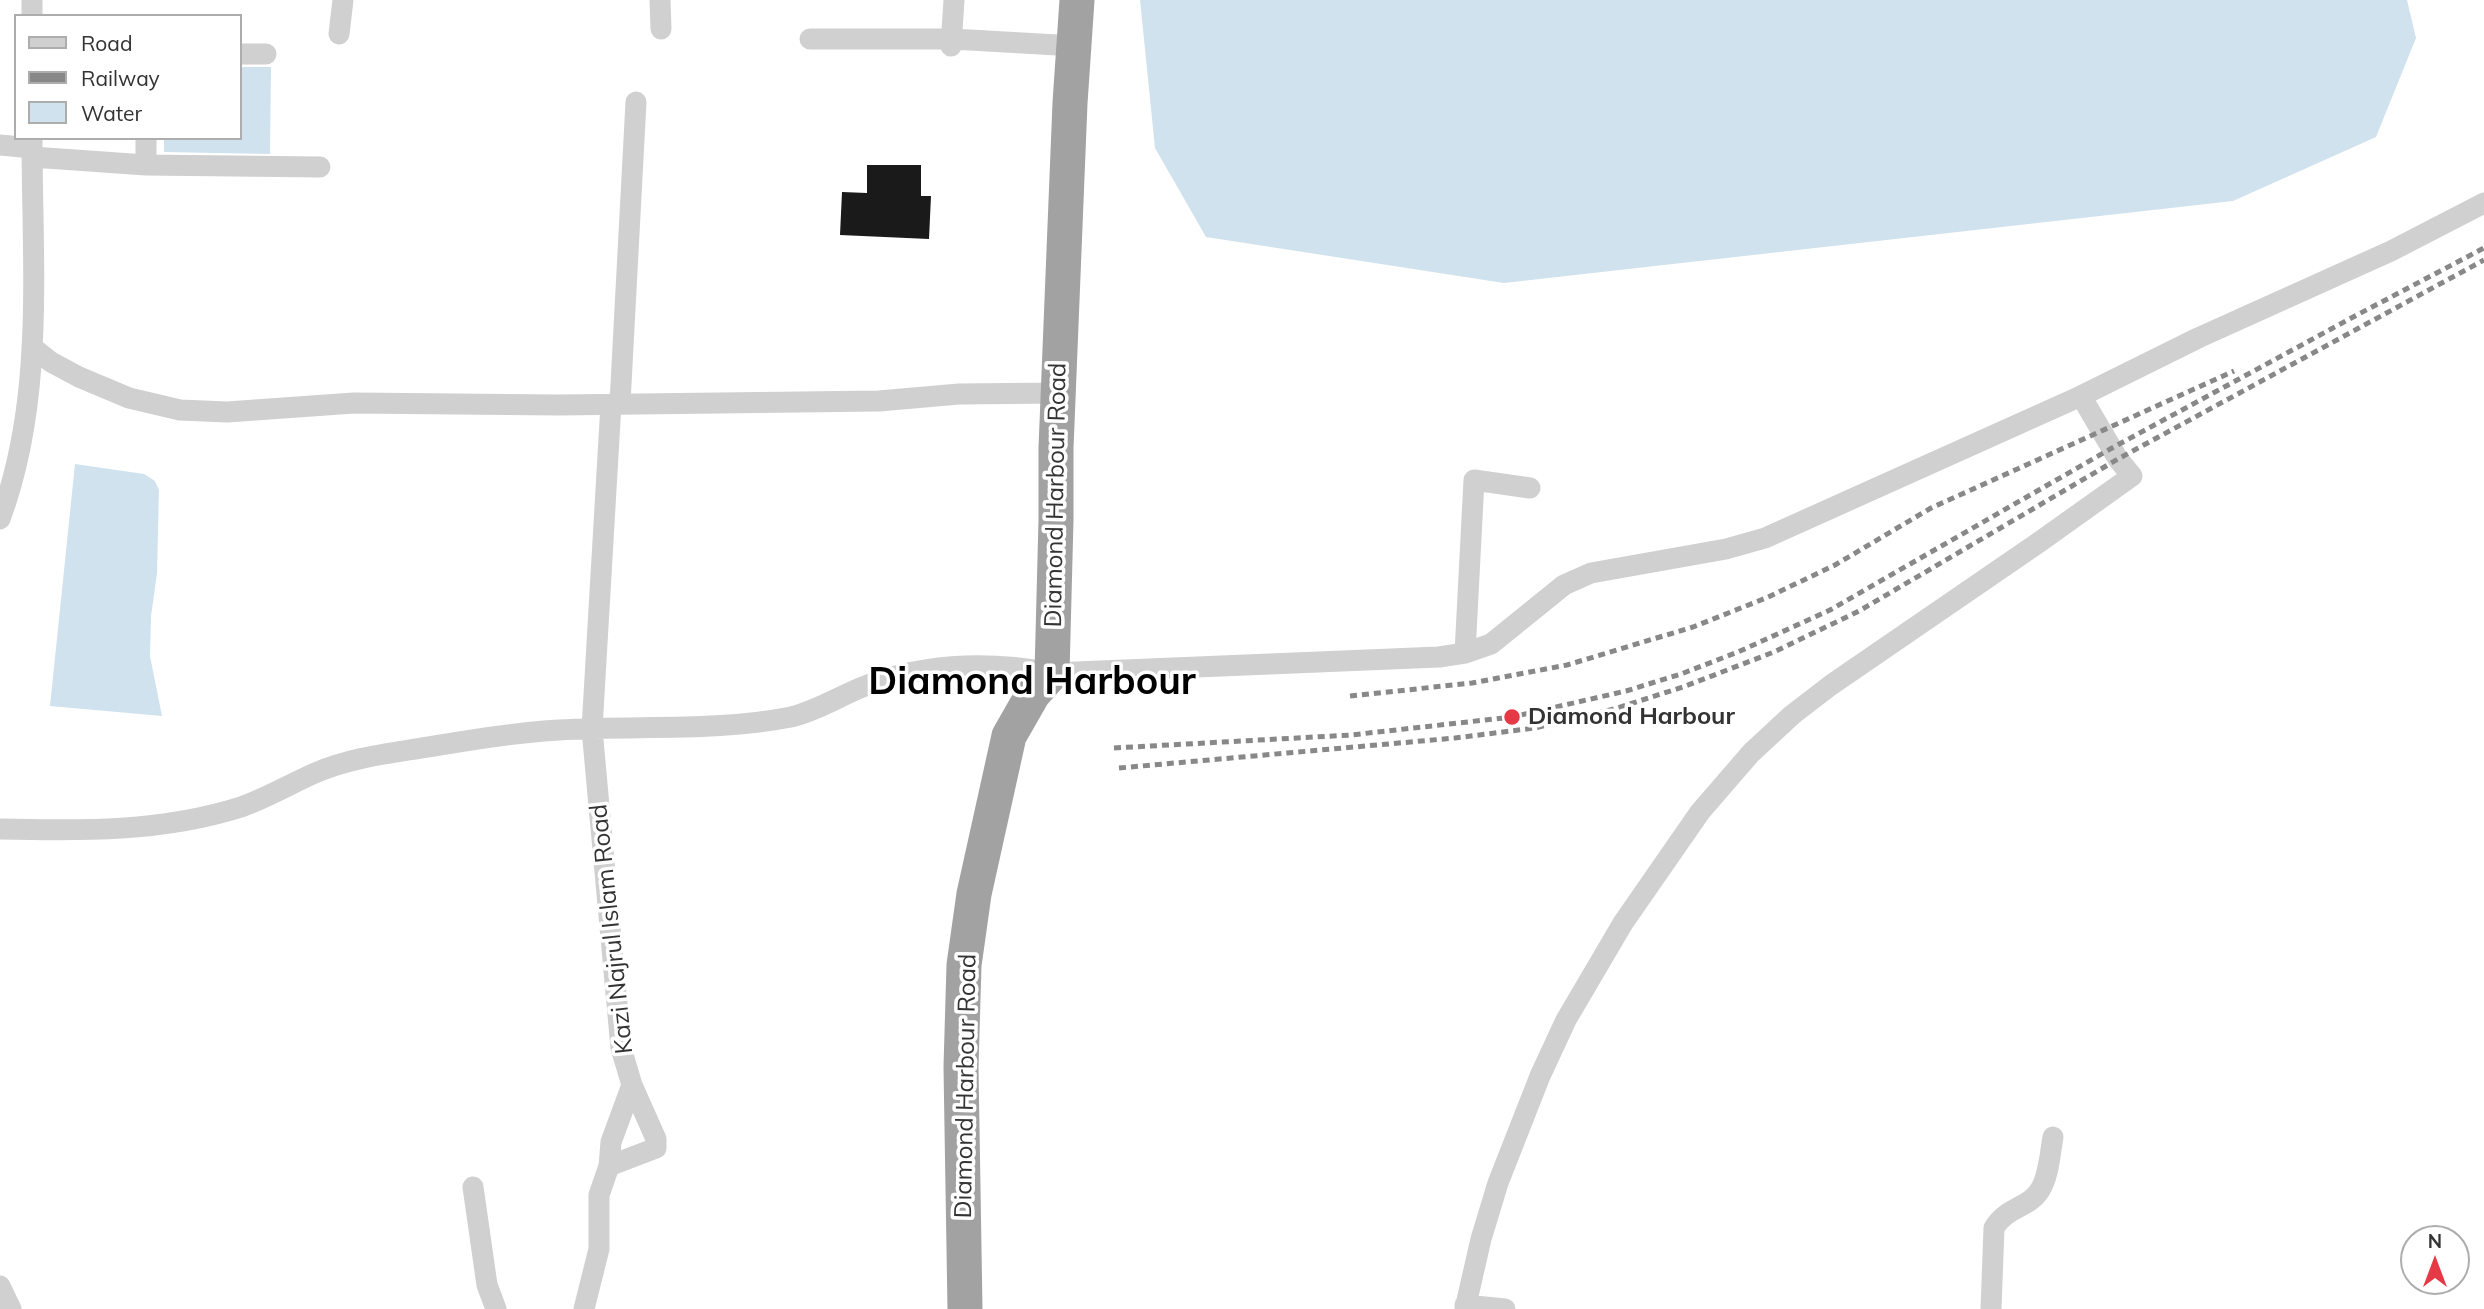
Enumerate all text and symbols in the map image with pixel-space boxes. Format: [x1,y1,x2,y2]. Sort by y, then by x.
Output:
legend [14,14,242,140]
text: Road [81,30,132,56]
text: Railway [81,65,160,91]
text: Water [81,100,142,126]
street label: Diamond Harbour Road [1039,362,1073,628]
district label: Diamond Harbour [868,660,1196,706]
place label: Diamond Harbour [1528,703,1735,731]
marker: Diamond Harbour [1502,707,1522,727]
street label: Kazi Najrul Islam Road [585,803,639,1055]
street label: Diamond Harbour Road [949,953,983,1219]
north arrow [2400,1225,2470,1295]
text: N [2428,1229,2442,1253]

